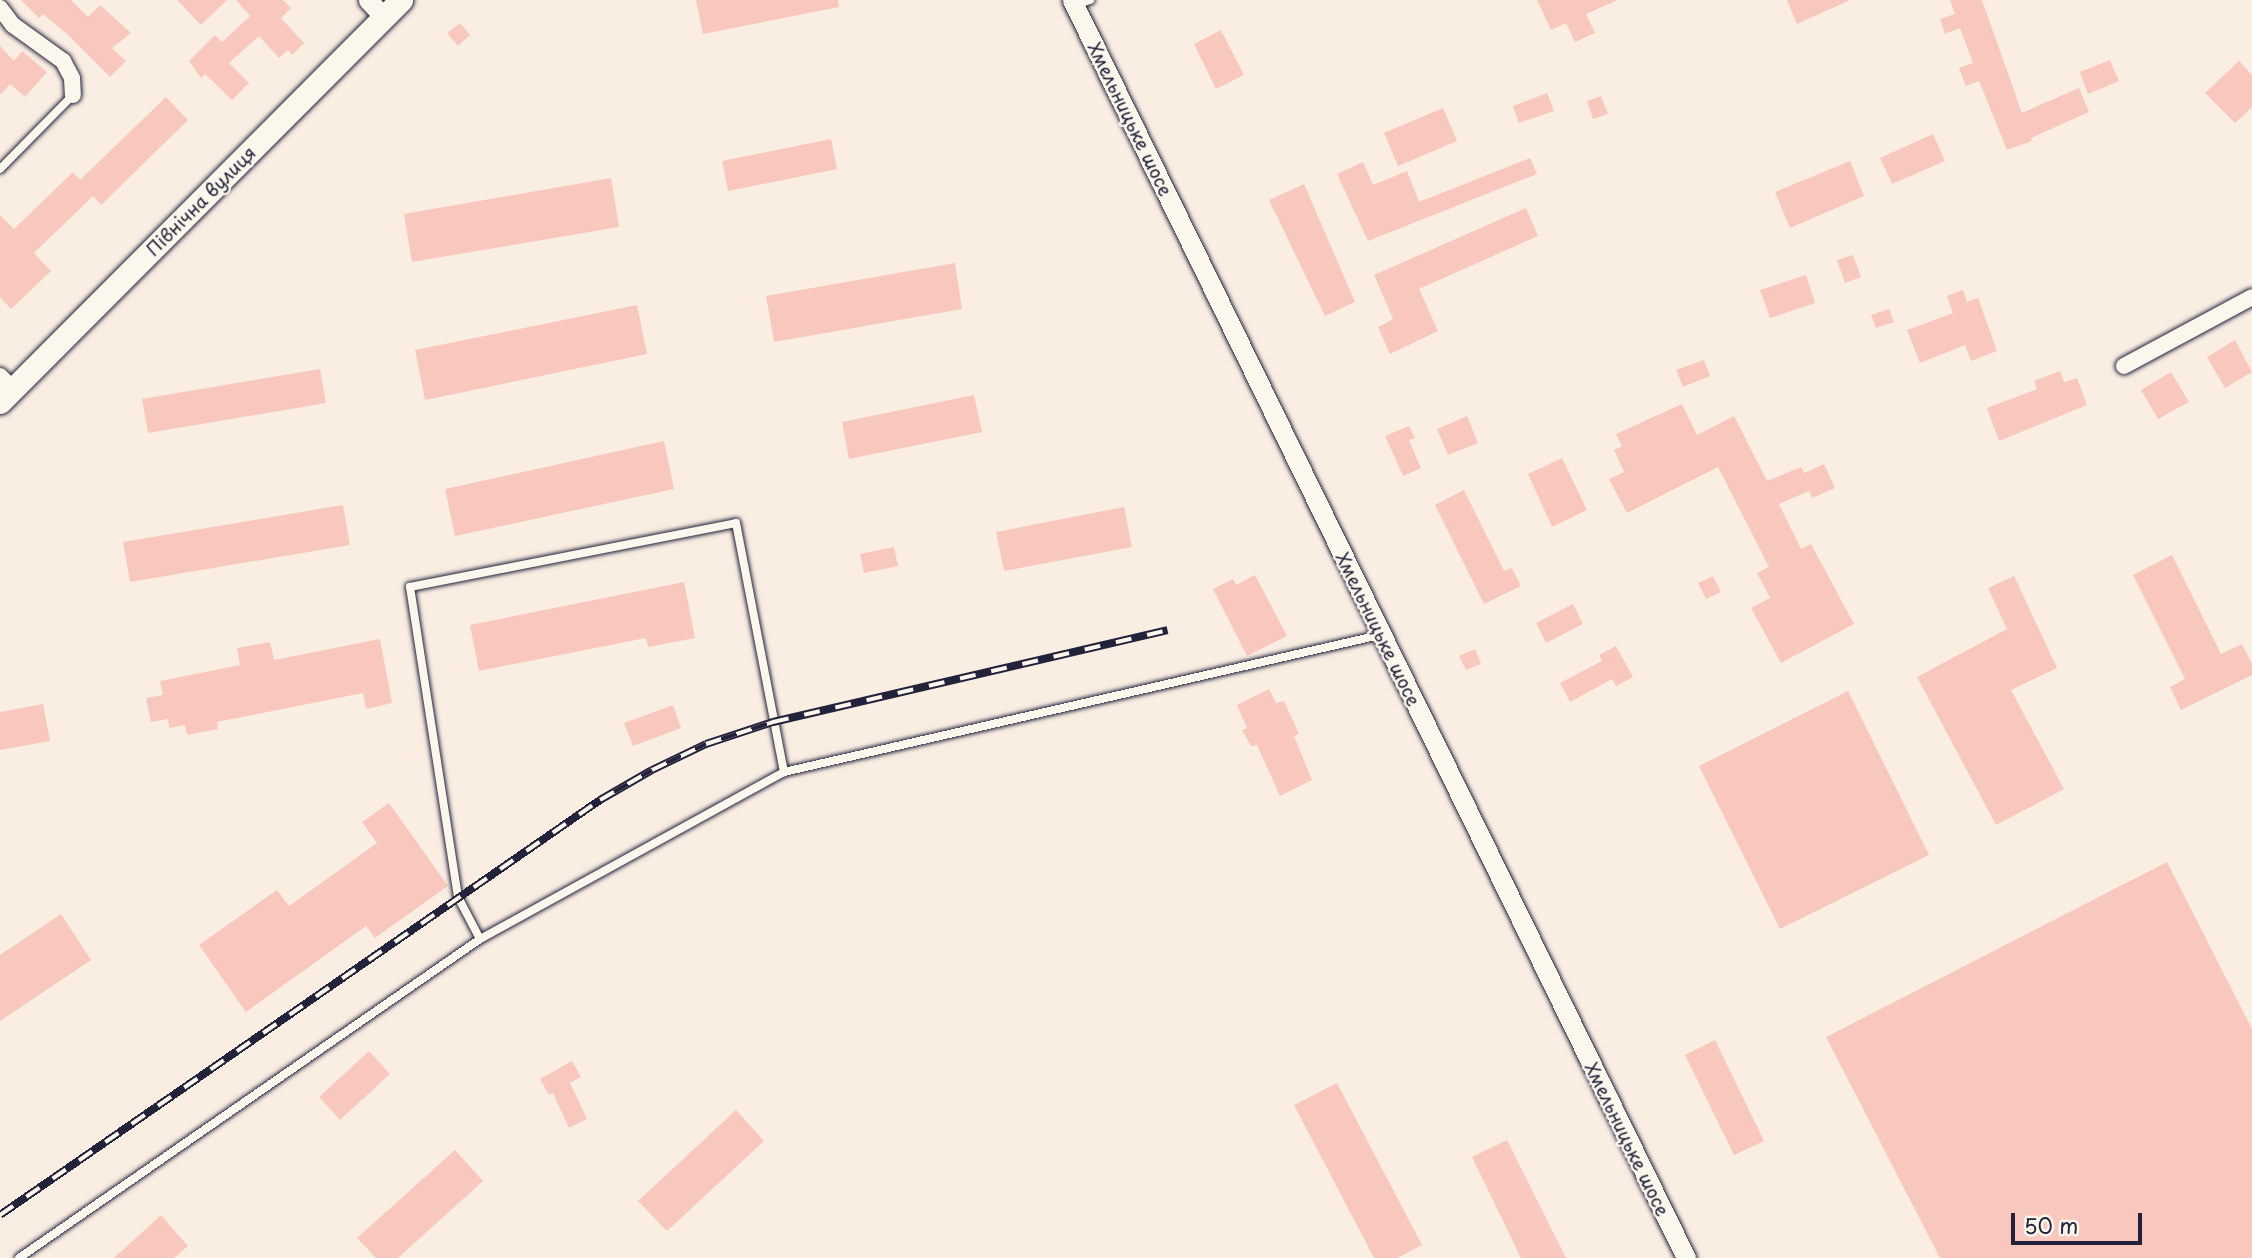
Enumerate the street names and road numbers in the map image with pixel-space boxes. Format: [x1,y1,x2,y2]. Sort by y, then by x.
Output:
street label: Хмельницьке шосе [1084,39,1176,199]
street label: Північна вулиця [141,141,261,261]
street label: Хмельницьке шосе [1332,549,1424,709]
street label: Хмельницьке шосе [1581,1059,1673,1219]

